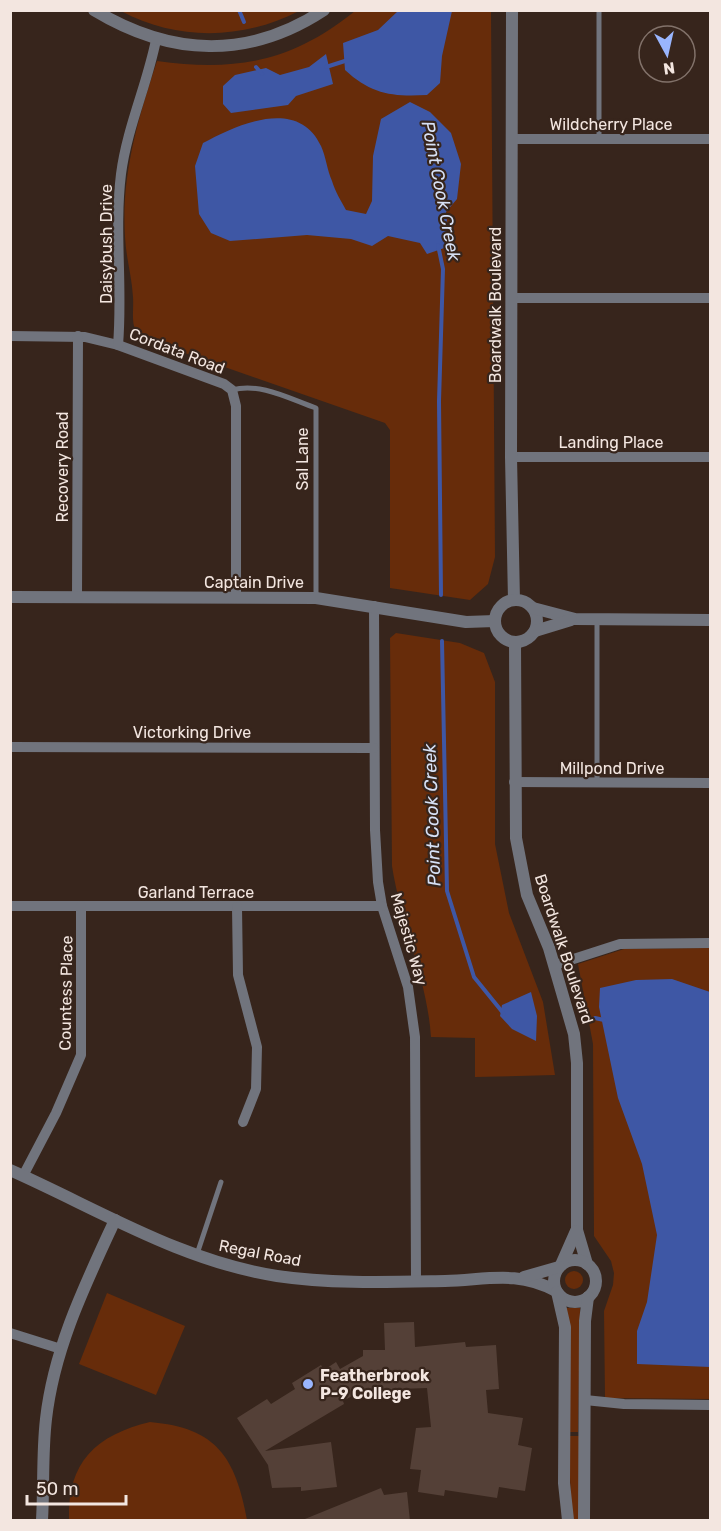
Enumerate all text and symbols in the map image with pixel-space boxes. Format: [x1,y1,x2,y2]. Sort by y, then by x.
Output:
north arrow [637,24,697,84]
text: N [662,58,676,79]
street label: Wildcherry Place [550,115,672,134]
water label: Point Cook Creek [417,119,466,264]
street label: Daisybush Drive [97,184,116,304]
street label: Boardwalk Boulevard [486,227,505,383]
street label: Cordata Road [126,324,228,378]
street label: Recovery Road [53,412,72,522]
street label: Sal Lane [293,427,312,491]
street label: Landing Place [559,433,663,452]
street label: Captain Drive [204,573,304,592]
street label: Victorking Drive [133,723,251,742]
water label: Point Cook Creek [418,743,445,887]
street label: Millpond Drive [560,759,664,778]
street label: Boardwalk Boulevard [531,872,597,1026]
street label: Garland Terrace [138,883,254,902]
street label: Majestic Way [387,891,431,988]
street label: Countess Place [55,935,77,1051]
street label: Regal Road [217,1236,303,1270]
place label: Featherbrook P-9 College [320,1366,430,1403]
marker: Featherbrook P-9 College [301,1377,315,1391]
scale bar [27,1468,126,1506]
text: 50 m [36,1478,79,1500]

